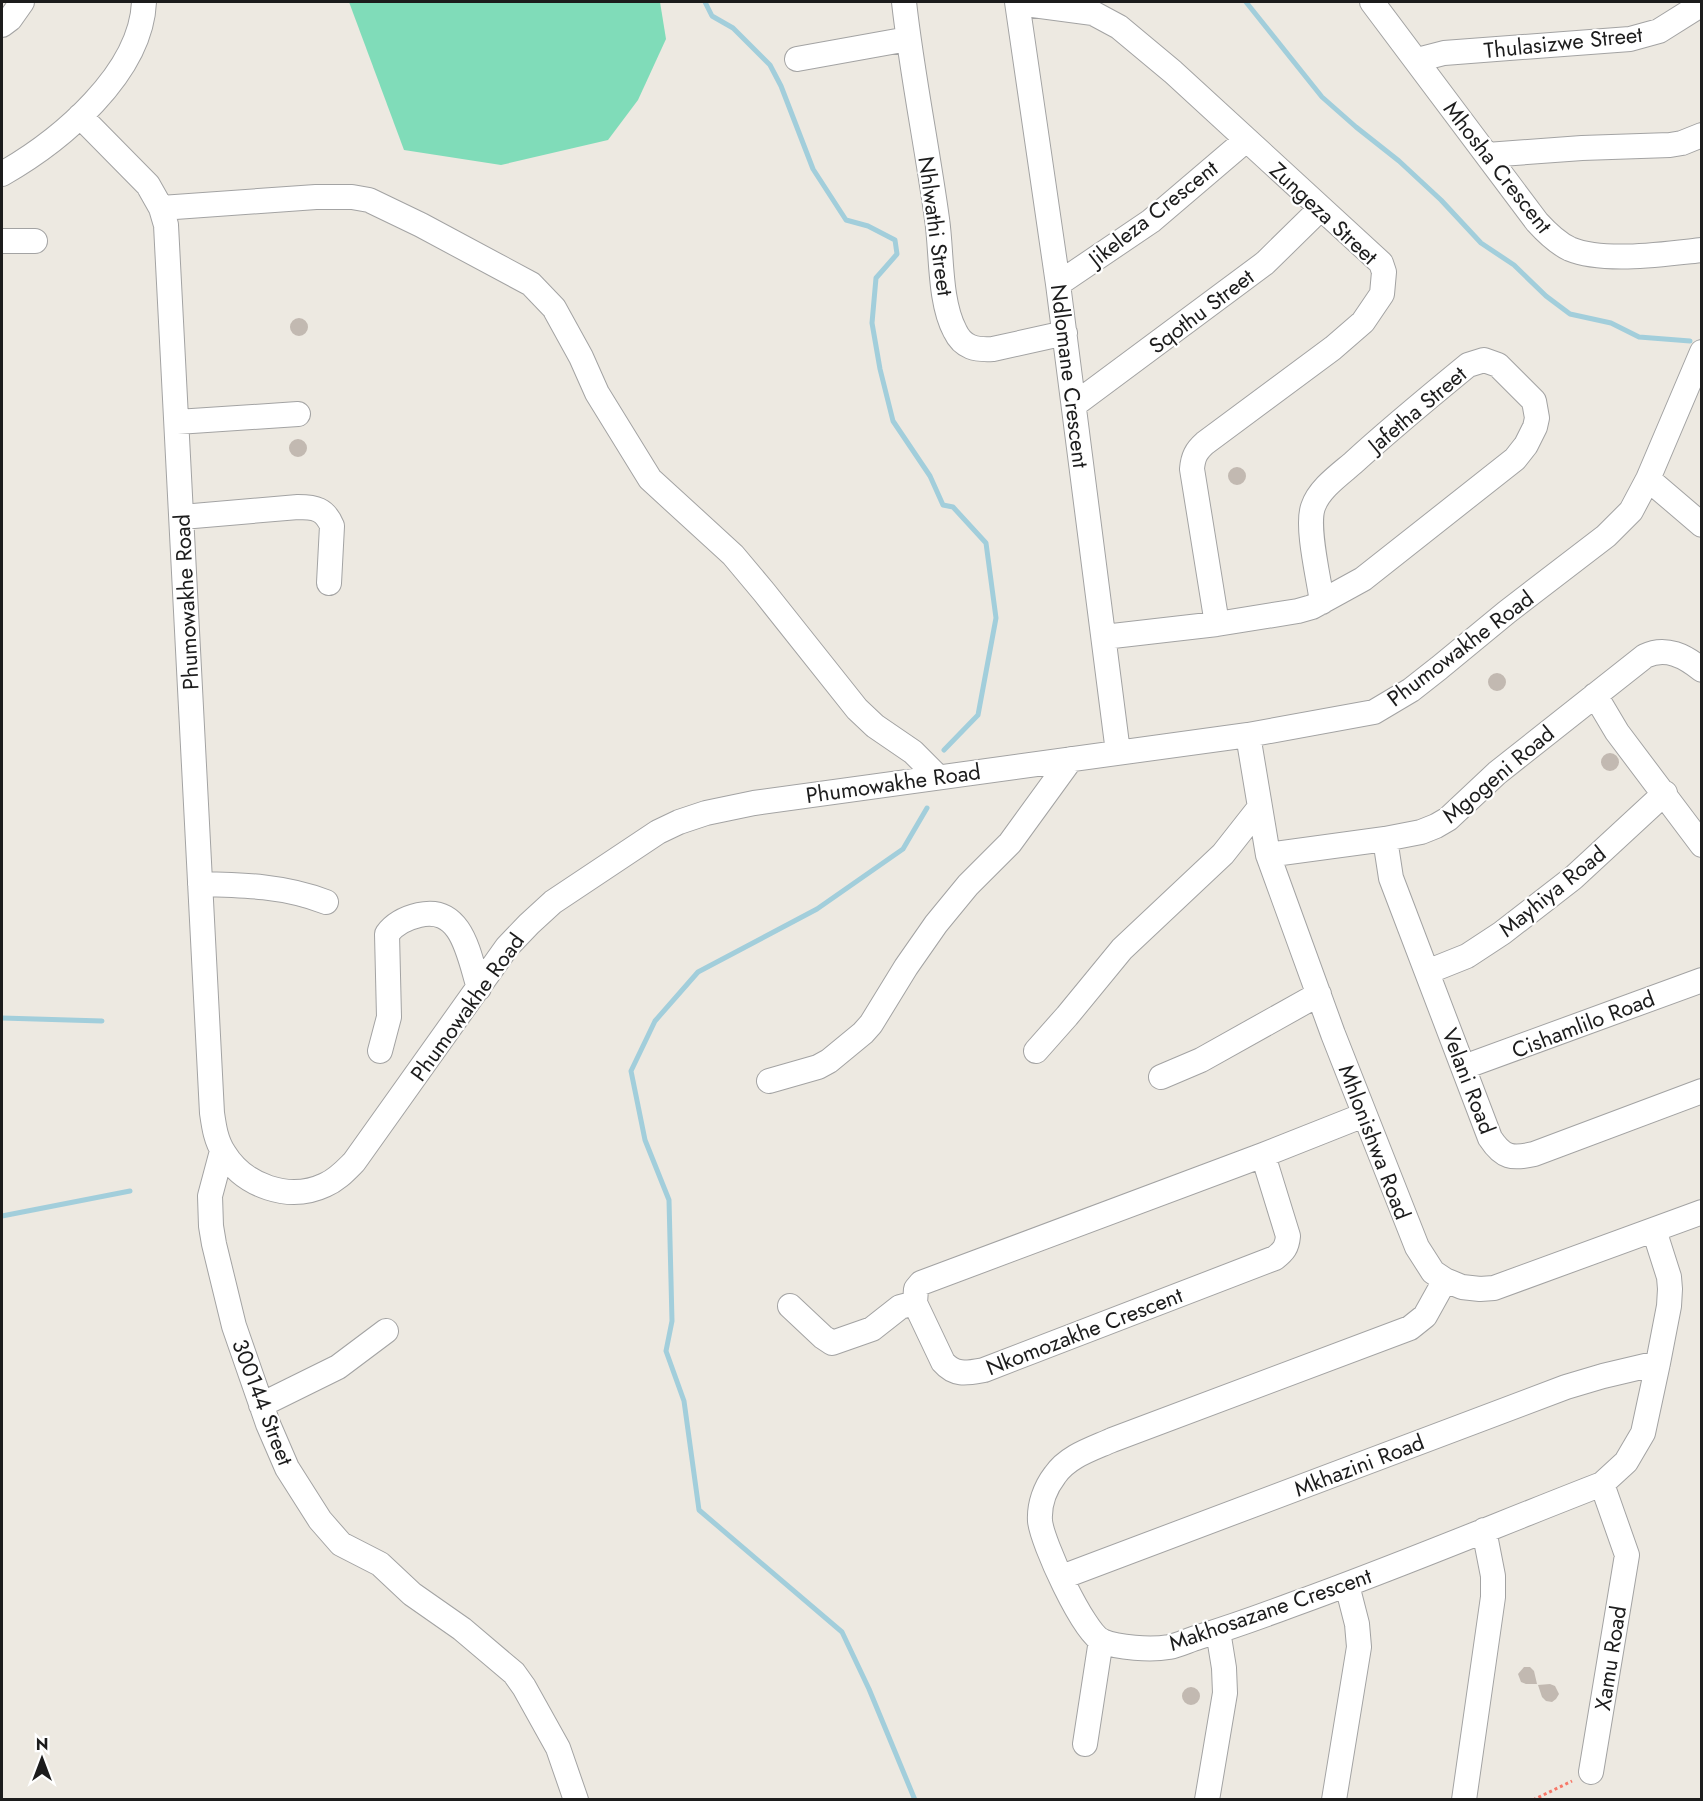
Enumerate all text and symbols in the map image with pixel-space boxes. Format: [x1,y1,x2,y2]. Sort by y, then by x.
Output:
street label: Thulasizwe Street [1482,18,1644,66]
street label: Mhosha Crescent [1436,94,1560,241]
street label: Jikeleza Crescent [1079,152,1225,276]
street label: Nhlwathi Street [910,154,962,299]
street label: Zungeza Street [1263,154,1386,272]
street label: Sqothu Street [1142,260,1261,361]
street label: Ndlomane Crescent [1043,282,1097,470]
street label: Jafetha Street [1358,358,1474,462]
street label: Phumowakhe Road [165,513,207,691]
street label: Phumowakhe Road [1380,582,1540,714]
street label: Mgogeni Road [1435,718,1561,830]
street label: Phumowakhe Road [804,755,982,811]
street label: Mayhiya Road [1492,838,1612,944]
street label: Phumowakhe Road [402,926,532,1088]
street label: Cishamlilo Road [1507,982,1659,1066]
street label: Velani Road [1434,1023,1504,1139]
street label: Mhlonishwa Road [1331,1060,1419,1224]
street label: Nkomozakhe Crescent [981,1278,1188,1383]
street label: 300144 Street [224,1334,302,1471]
street label: Mkhazini Road [1289,1426,1429,1504]
street label: Makhosazane Crescent [1164,1559,1376,1659]
street label: Xamu Road [1586,1603,1634,1713]
north arrow [12,1729,72,1789]
text: N [36,1733,48,1756]

